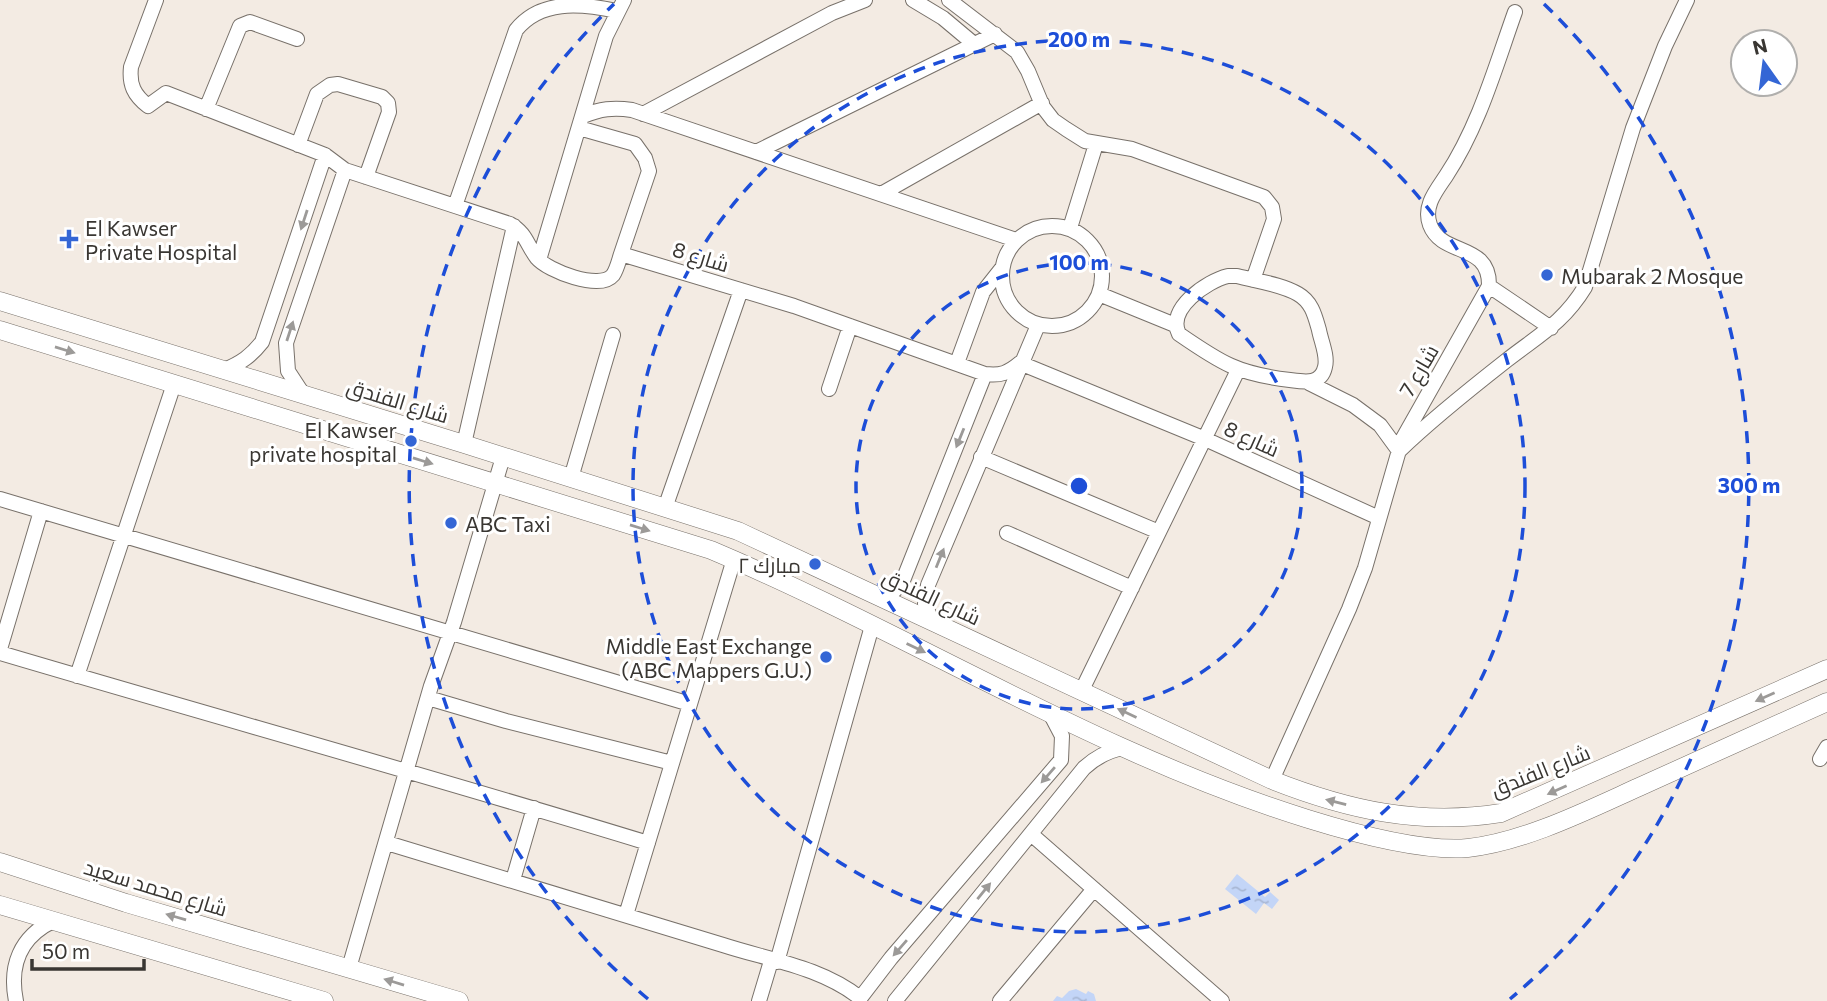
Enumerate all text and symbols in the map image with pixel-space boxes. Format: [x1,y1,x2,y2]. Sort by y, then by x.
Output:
text: 200 m [1048,26,1110,51]
north arrow [1729,28,1799,98]
text: N [1750,33,1769,59]
one-way arrow [298,210,309,231]
place label: El Kawser Private Hospital [85,215,237,264]
marker: El Kawser Private Hospital [59,229,79,249]
street label: شارع 8 [669,236,732,279]
text: 100 m [1049,249,1109,274]
place label: Mubarak 2 Mosque [1561,263,1743,288]
marker: Mubarak 2 Mosque [1539,267,1555,283]
one-way arrow [285,321,295,342]
street label: شارع 7 [1393,340,1445,402]
one-way arrow [55,345,76,356]
street label: شارع الفندق [343,373,452,430]
street label: شارع 8 [1219,415,1283,464]
place label: El Kawser private hospital [249,417,397,466]
one-way arrow [954,427,965,448]
marker: El Kawser private hospital [403,433,419,449]
one-way arrow [413,456,434,466]
text: 300 m [1718,472,1780,497]
centre of rings [1067,474,1091,498]
place label: ABC Taxi [465,511,551,536]
marker: ABC Taxi [443,515,459,531]
one-way arrow [630,523,651,534]
one-way arrow [934,547,945,568]
place label: مبارك ٢ [738,552,801,578]
marker: مبارك ٢ [807,556,823,572]
street label: شارع الفندق [878,562,985,632]
place label: Middle East Exchange (ABC Mappers G.U.) [605,633,812,682]
one-way arrow [906,642,926,653]
marker: Middle East Exchange (ABC Mappers G.U.) [818,649,834,665]
one-way arrow [1755,691,1775,703]
one-way arrow [1117,707,1137,719]
street label: شارع الفندق [1487,739,1595,804]
one-way arrow [1040,766,1056,784]
one-way arrow [1547,784,1567,796]
one-way arrow [1325,797,1347,808]
street label: شارع محمد سعيد [80,853,231,924]
one-way arrow [976,883,991,900]
one-way arrow [165,912,186,922]
scale bar [32,928,144,972]
text: 50 m [42,938,90,963]
one-way arrow [892,939,908,957]
one-way arrow [383,976,404,986]

